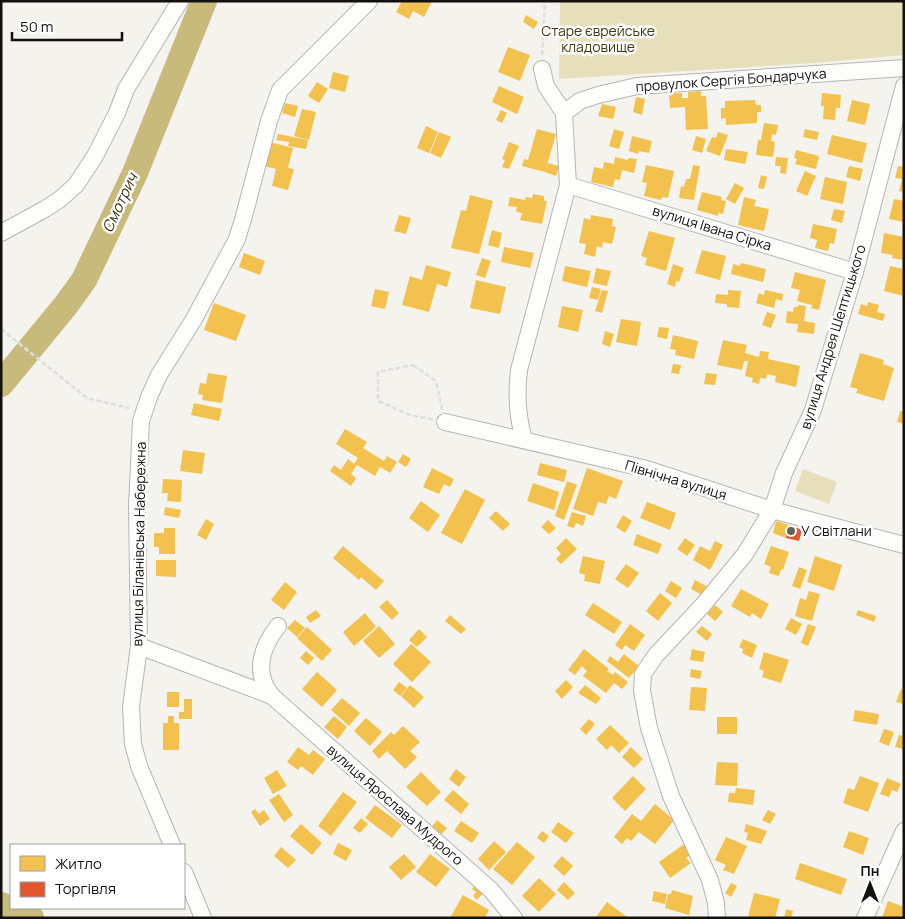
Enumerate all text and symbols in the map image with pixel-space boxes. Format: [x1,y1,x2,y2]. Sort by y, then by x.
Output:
scale bar [12,10,122,42]
text: 50 m [20,16,54,37]
park label: Старе єврейське кладовище [541,21,655,56]
street label: провулок Сергія Бондарчука [635,63,827,96]
water label: Смотрич [97,168,143,236]
street label: вулиця Івана Сірка [650,200,774,255]
street label: вулиця Андрея Шептицького [795,242,870,431]
street label: вулиця Біланівська Набережна [127,441,150,647]
street label: Північна вулиця [623,455,729,504]
place label: У Світлани [801,521,872,540]
marker: У Світлани [785,525,797,537]
street label: вулиця Ярослава Мудрого [323,740,468,869]
legend [10,844,185,909]
text: Житло [55,853,102,874]
north arrow [845,859,895,909]
text: Пн [861,861,879,880]
text: Торгівля [55,878,116,899]

